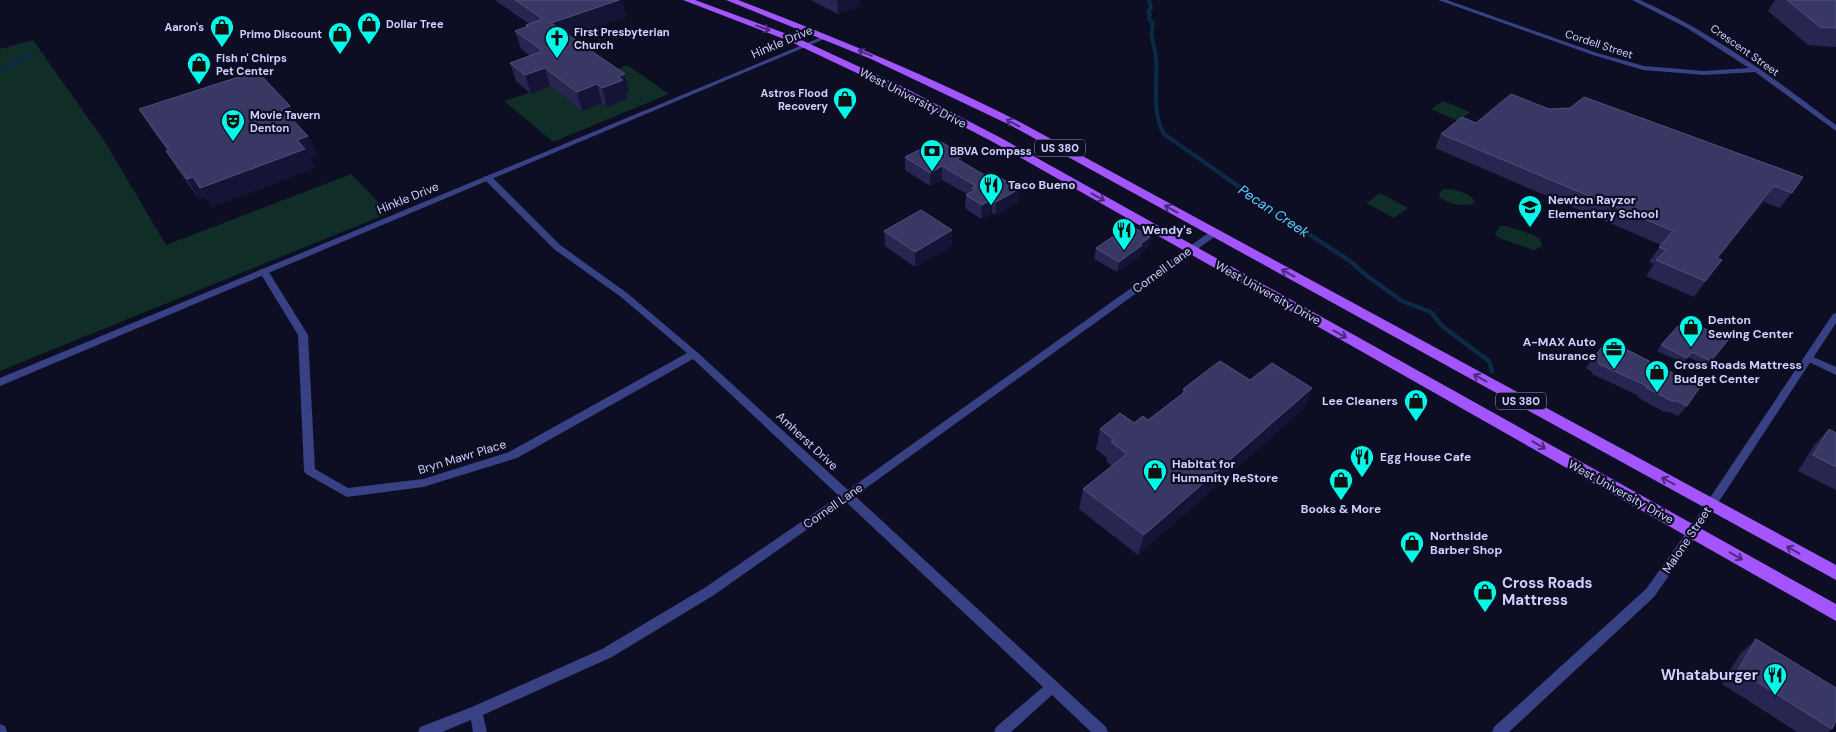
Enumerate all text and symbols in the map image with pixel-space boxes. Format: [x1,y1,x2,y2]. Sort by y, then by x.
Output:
shop icon: Dollar Tree [356,11,382,45]
shop icon: Aaron's [209,14,235,48]
place label: Dollar Tree [386,17,444,31]
place label: Aaron's [165,20,204,34]
shop icon: Primo Discount [327,21,353,55]
street label: Crescent Street [1708,21,1782,79]
street label: Hinkle Drive [749,22,815,62]
one-way arrow [754,24,770,33]
church icon: First Presbyterian Church [544,25,570,59]
place label: First Presbyterian Church [574,25,670,52]
street label: Cordell Street [1563,26,1635,62]
place label: Primo Discount [240,27,322,41]
one-way arrow [857,48,872,57]
shop icon: Fish n' Chirps Pet Center [186,51,212,85]
place label: Fish n' Chirps Pet Center [216,51,287,78]
street label: West University Drive [857,64,969,132]
place label: Astros Flood Recovery [761,86,828,113]
shop icon: Astros Flood Recovery [832,86,858,120]
theatre icon: Movie Tavern Denton [220,108,246,142]
place label: Movie Tavern Denton [250,108,321,135]
one-way arrow [1006,118,1021,127]
bank icon: BBVA Compass [919,138,945,172]
road number: US 380 [1035,140,1085,156]
place label: BBVA Compass [950,144,1032,158]
restaurant icon: Taco Bueno [978,172,1004,206]
place label: Taco Bueno [1008,177,1076,193]
street label: Hinkle Drive [375,178,441,218]
water label: Pecan Creek [1235,181,1314,242]
place label: Newton Rayzor Elementary School [1548,192,1658,222]
one-way arrow [1091,193,1105,203]
school or university icon: Newton Rayzor Elementary School [1517,194,1543,228]
one-way arrow [1163,204,1178,214]
restaurant icon: Wendy's [1111,217,1137,251]
place label: Wendy's [1142,222,1192,238]
street label: Cornell Lane [1129,243,1195,297]
street label: West University Drive [1212,257,1324,329]
one-way arrow [1280,268,1295,278]
place label: Denton Sewing Center [1708,312,1793,342]
shop icon: Denton Sewing Center [1678,314,1704,348]
one-way arrow [1332,329,1346,339]
place label: A-MAX Auto Insurance [1523,334,1596,364]
office icon: A-MAX Auto Insurance [1601,336,1627,370]
place label: Cross Roads Mattress Budget Center [1674,357,1802,387]
shop icon: Cross Roads Mattress Budget Center [1644,359,1670,393]
one-way arrow [1473,373,1487,383]
shop icon: Lee Cleaners [1403,388,1429,422]
road number: US 380 [1496,392,1546,410]
place label: Lee Cleaners [1322,393,1398,409]
street label: Amherst Drive [773,408,841,474]
street label: Bryn Mawr Place [416,436,508,478]
one-way arrow [1531,441,1545,451]
restaurant icon: Egg House Cafe [1349,444,1375,478]
place label: Egg House Cafe [1380,449,1471,465]
place label: Habitat for Humanity ReStore [1172,456,1278,486]
street label: West University Drive [1565,456,1677,528]
shop icon: Habitat for Humanity ReStore [1142,458,1168,492]
shop icon: Books & More [1328,467,1354,501]
one-way arrow [1662,476,1676,486]
street label: Cornell Lane [800,480,866,532]
place label: Books & More [1301,501,1381,517]
street label: Malone Street [1659,503,1715,577]
place label: Northside Barber Shop [1430,528,1502,558]
shop icon: Northside Barber Shop [1399,530,1425,564]
one-way arrow [1786,545,1801,555]
one-way arrow [1728,551,1743,561]
place label: Cross Roads Mattress [1502,573,1593,610]
shop icon: Cross Roads Mattress [1472,579,1498,613]
restaurant icon: Whataburger [1762,662,1788,696]
place label: Whataburger [1661,665,1758,685]

